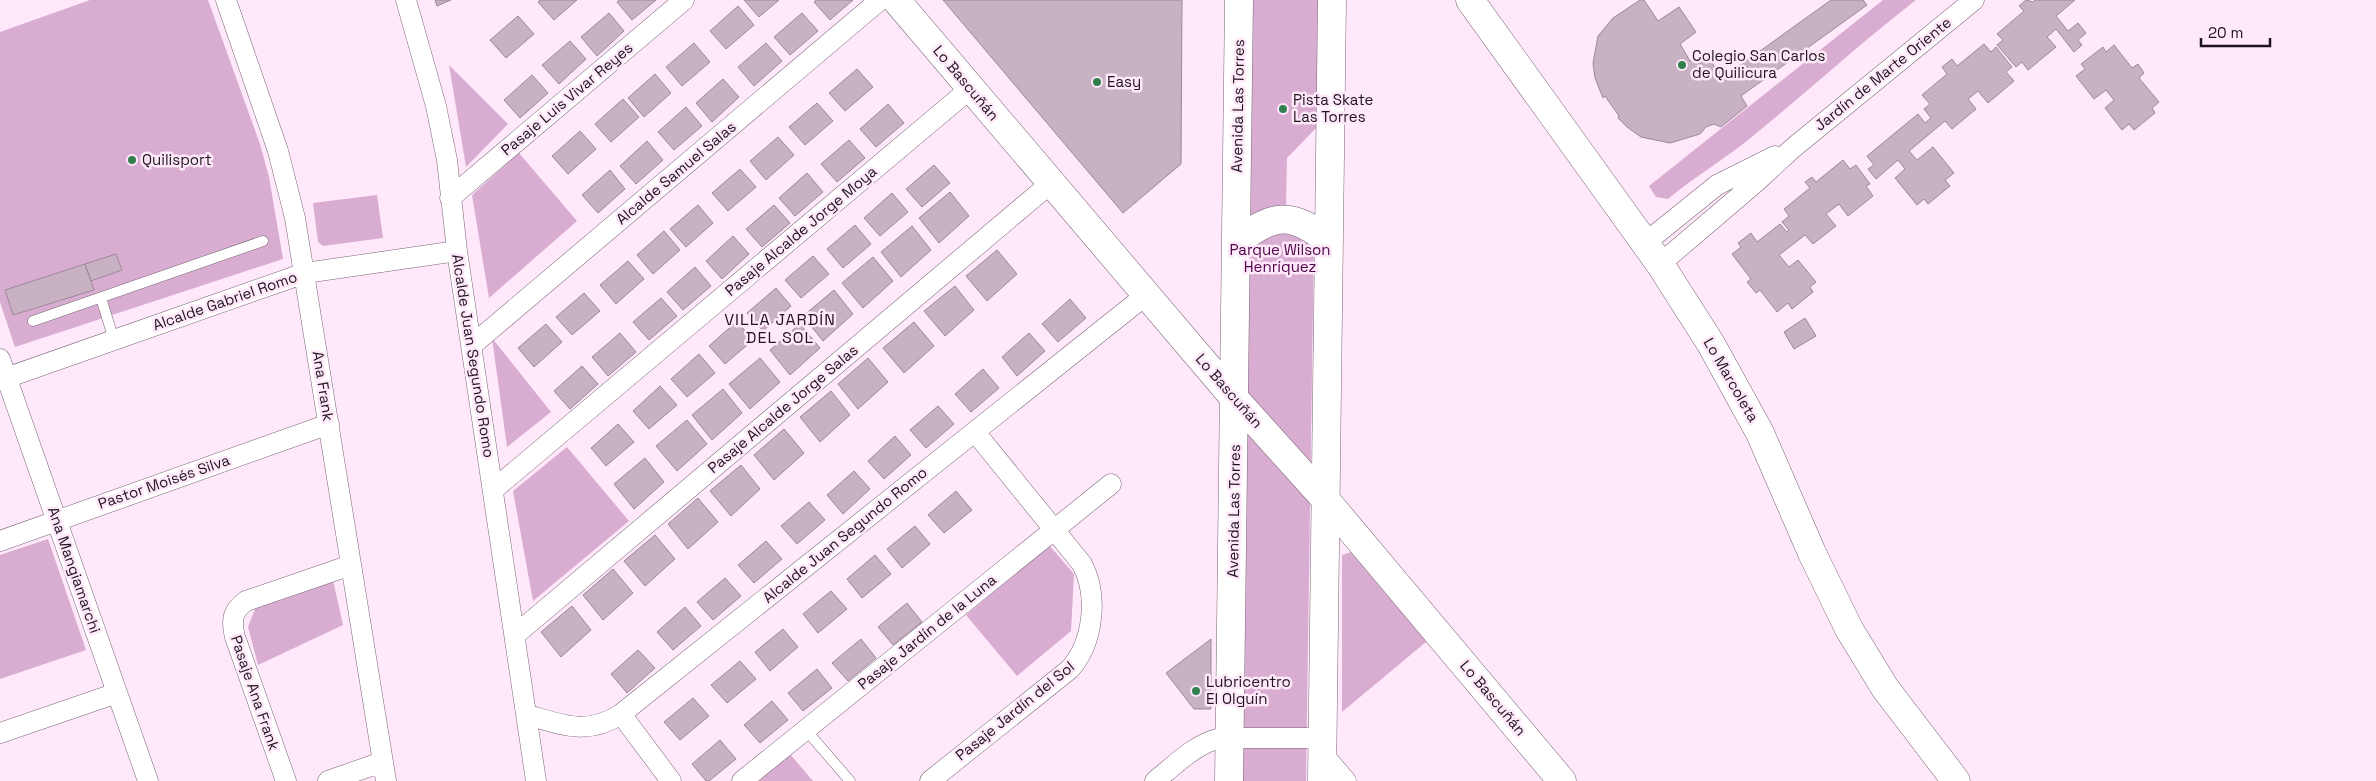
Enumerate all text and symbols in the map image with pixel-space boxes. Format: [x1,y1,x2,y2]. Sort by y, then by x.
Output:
street label: Jardín de Marte Oriente [1810,12,1955,135]
scale bar [2201,15,2270,47]
text: 20 m [2208,23,2243,42]
street label: Pasaje Luis Vivar Reyes [497,38,636,159]
street label: Avenida Las Torres [1227,39,1248,173]
street label: Lo Bascuñán [929,41,1003,124]
place label: Colegio San Carlos de Quilicura [1692,46,1826,82]
marker: Colegio San Carlos de Quilicura [1676,59,1688,71]
place label: Easy [1107,72,1141,91]
marker: Easy [1091,76,1103,88]
place label: Pista Skate Las Torres [1293,90,1374,126]
marker: Pista Skate Las Torres [1277,103,1289,115]
street label: Alcalde Samuel Salas [612,117,740,228]
place label: Quilisport [142,150,212,169]
marker: Quilisport [126,154,138,166]
street label: Pasaje Alcalde Jorge Moya [721,161,881,300]
park label: Parque Wilson Henríquez [1229,240,1331,276]
street label: Alcalde Juan Segundo Romo [448,253,499,459]
street label: Alcalde Gabriel Romo [150,267,300,334]
district label: VILLA JARDÍN DEL SOL [724,309,836,348]
street label: Lo Marcoleta [1700,334,1763,426]
street label: Pasaje Alcalde Jorge Salas [704,340,862,477]
street label: Lo Bascuñán [1192,349,1267,432]
street label: Ana Frank [309,350,338,422]
street label: Avenida Las Torres [1223,444,1244,578]
street label: Pastor Moisés Silva [95,450,233,513]
street label: Alcalde Juan Segundo Romo [759,462,931,607]
street label: Ana Mangiamarchi [44,504,105,636]
street label: Pasaje Jardín de la Luna [854,570,1000,693]
street label: Pasaje Ana Frank [227,633,284,753]
street label: Lo Bascuñán [1456,656,1530,739]
street label: Pasaje Jardín del Sol [951,657,1078,764]
place label: Lubricentro El Olguín [1206,672,1291,708]
marker: Lubricentro El Olguín [1190,685,1202,697]

